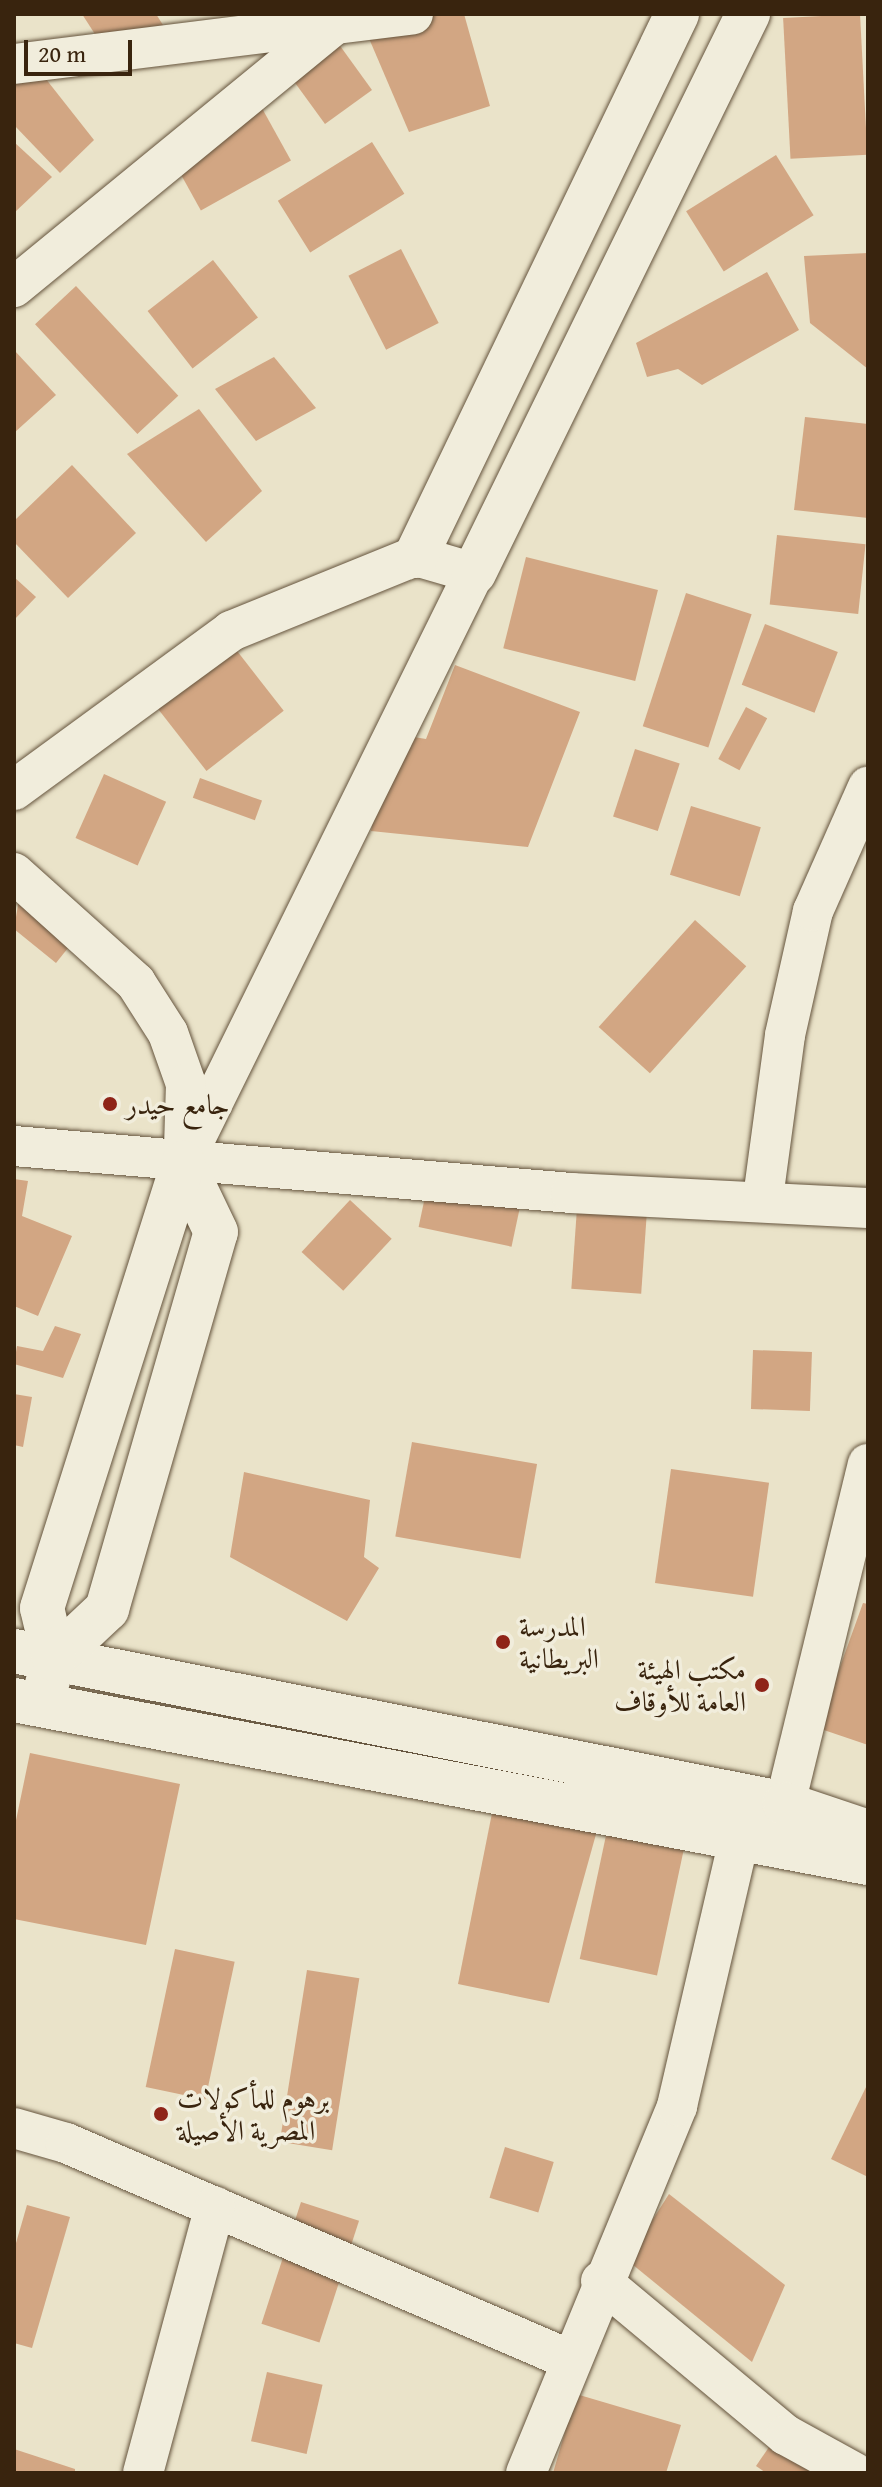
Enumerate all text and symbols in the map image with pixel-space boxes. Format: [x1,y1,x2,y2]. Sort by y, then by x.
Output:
scale bar [28,24,136,74]
text: 20 m [38,36,86,71]
place label: جامع حيدر [126,1087,230,1121]
marker: جامع حيدر [101,1095,119,1113]
place label: المدرسة البريطانية [519,1609,599,1675]
marker: المدرسة البريطانية [494,1633,512,1651]
place label: مكتب الهيئة العامة للأوقاف [614,1652,746,1718]
marker: مكتب الهيئة العامة للأوقاف [753,1676,771,1694]
place label: برهوم للمأكولات المصرية الأصيلة [177,2081,329,2147]
marker: برهوم للمأكولات المصرية الأصيلة [152,2105,170,2123]

